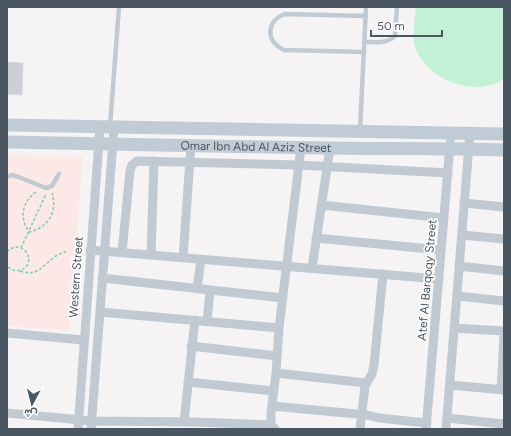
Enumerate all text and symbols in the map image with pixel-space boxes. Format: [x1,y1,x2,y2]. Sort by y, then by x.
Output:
scale bar [371,12,442,38]
text: 50 m [377,19,405,33]
street label: Omar Ibn Abd Al Aziz Street [180,139,332,155]
street label: Atef Al Barqoqy Street [415,218,439,341]
street label: Western Street [66,235,86,318]
north arrow [12,384,52,424]
text: ش [23,406,38,421]

